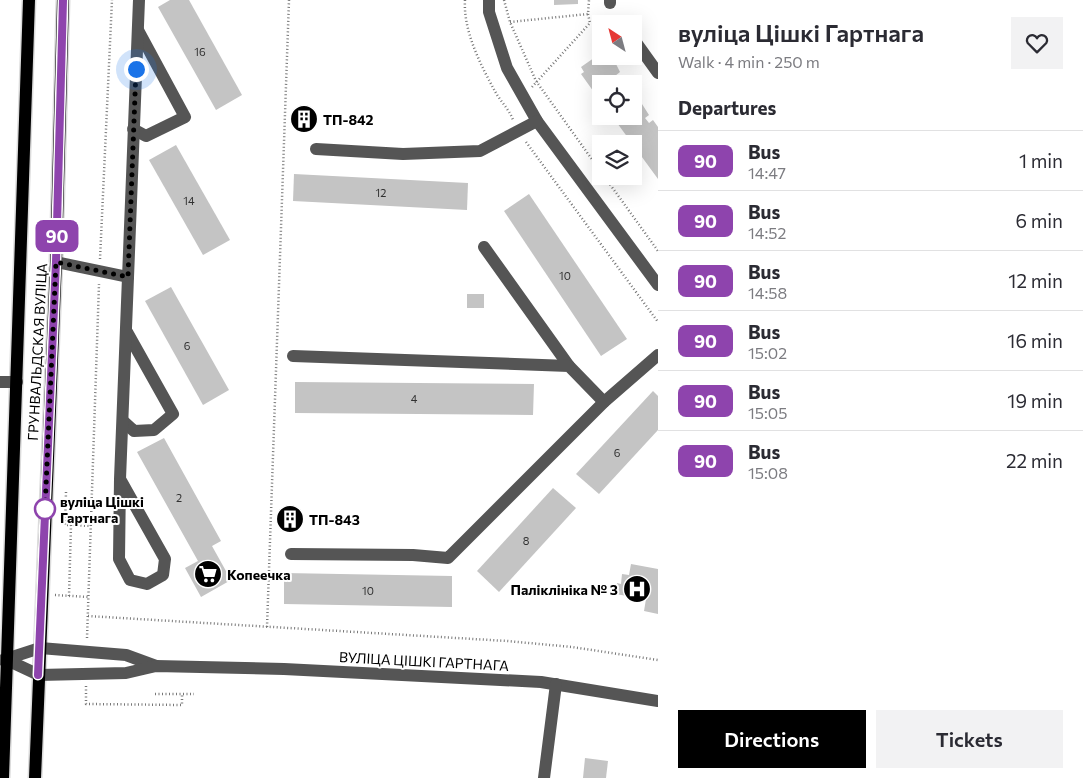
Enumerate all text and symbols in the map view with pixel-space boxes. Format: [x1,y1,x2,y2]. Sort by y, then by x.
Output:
north arrow [592,15,642,65]
map controls [592,15,642,185]
button: heart [1011,17,1063,69]
text: вуліца Цішкі Гартнага [678,18,924,47]
house number: 16 [194,45,206,58]
text: Walk · 4 min · 250 m [678,52,820,71]
your location [124,57,149,82]
button: locate [592,75,642,125]
text: Departures [678,96,776,119]
building icon: ТП-842 [289,104,319,134]
place label: ТП-842 [323,111,374,128]
button: layers [592,135,642,185]
text: Bus [748,140,780,163]
text: 1 min [1019,149,1063,172]
text: 90 [694,150,717,172]
text: 14:47 [748,163,786,182]
house number: 12 [376,186,386,199]
house number: 14 [183,194,195,207]
text: Bus [748,200,780,223]
text: 6 min [1015,209,1063,232]
text: 90 [694,210,717,232]
line badge: 90 [34,220,80,252]
text: 14:52 [748,223,786,242]
text: 90 [45,225,69,247]
text: Bus [748,260,780,283]
street label: ГРУНВАЛЬДСКАЯ ВУЛІЦА [24,262,50,441]
house number: 10 [559,269,571,282]
text: 12 min [1008,269,1063,292]
text: 90 [694,270,717,292]
text: 14:58 [748,283,787,302]
text: Bus [748,320,780,343]
text: 16 min [1007,329,1063,352]
text: 90 [694,330,717,352]
house number: 6 [184,339,191,352]
text: 15:02 [748,343,787,362]
text: Bus [748,380,780,403]
text: 19 min [1007,389,1063,412]
text: 90 [694,390,717,412]
house number: 4 [411,392,418,405]
text: 15:05 [748,403,787,422]
text: Bus [748,440,780,463]
house number: 6 [614,446,621,459]
text: 22 min [1006,449,1063,472]
text: 90 [694,450,717,472]
text: 15:08 [748,463,788,482]
house number: 2 [176,491,182,504]
place label: вуліца Цішкі Гартнага [60,493,144,526]
marker: вуліца Цішкі Гартнага [34,498,56,520]
building icon: ТП-843 [275,504,305,534]
place label: ТП-843 [309,511,360,528]
house number: 8 [523,534,530,547]
supermarket icon: Копеечка [193,559,223,589]
place label: Копеечка [227,566,290,583]
hospital icon: Паліклініка № 3 [622,574,652,604]
place label: Паліклініка № 3 [510,581,618,598]
house number: 10 [362,584,374,597]
street label: ВУЛІЦА ЦІШКІ ГАРТНАГА [339,648,510,674]
button: Directions [678,710,866,768]
button: Tickets [876,710,1063,768]

